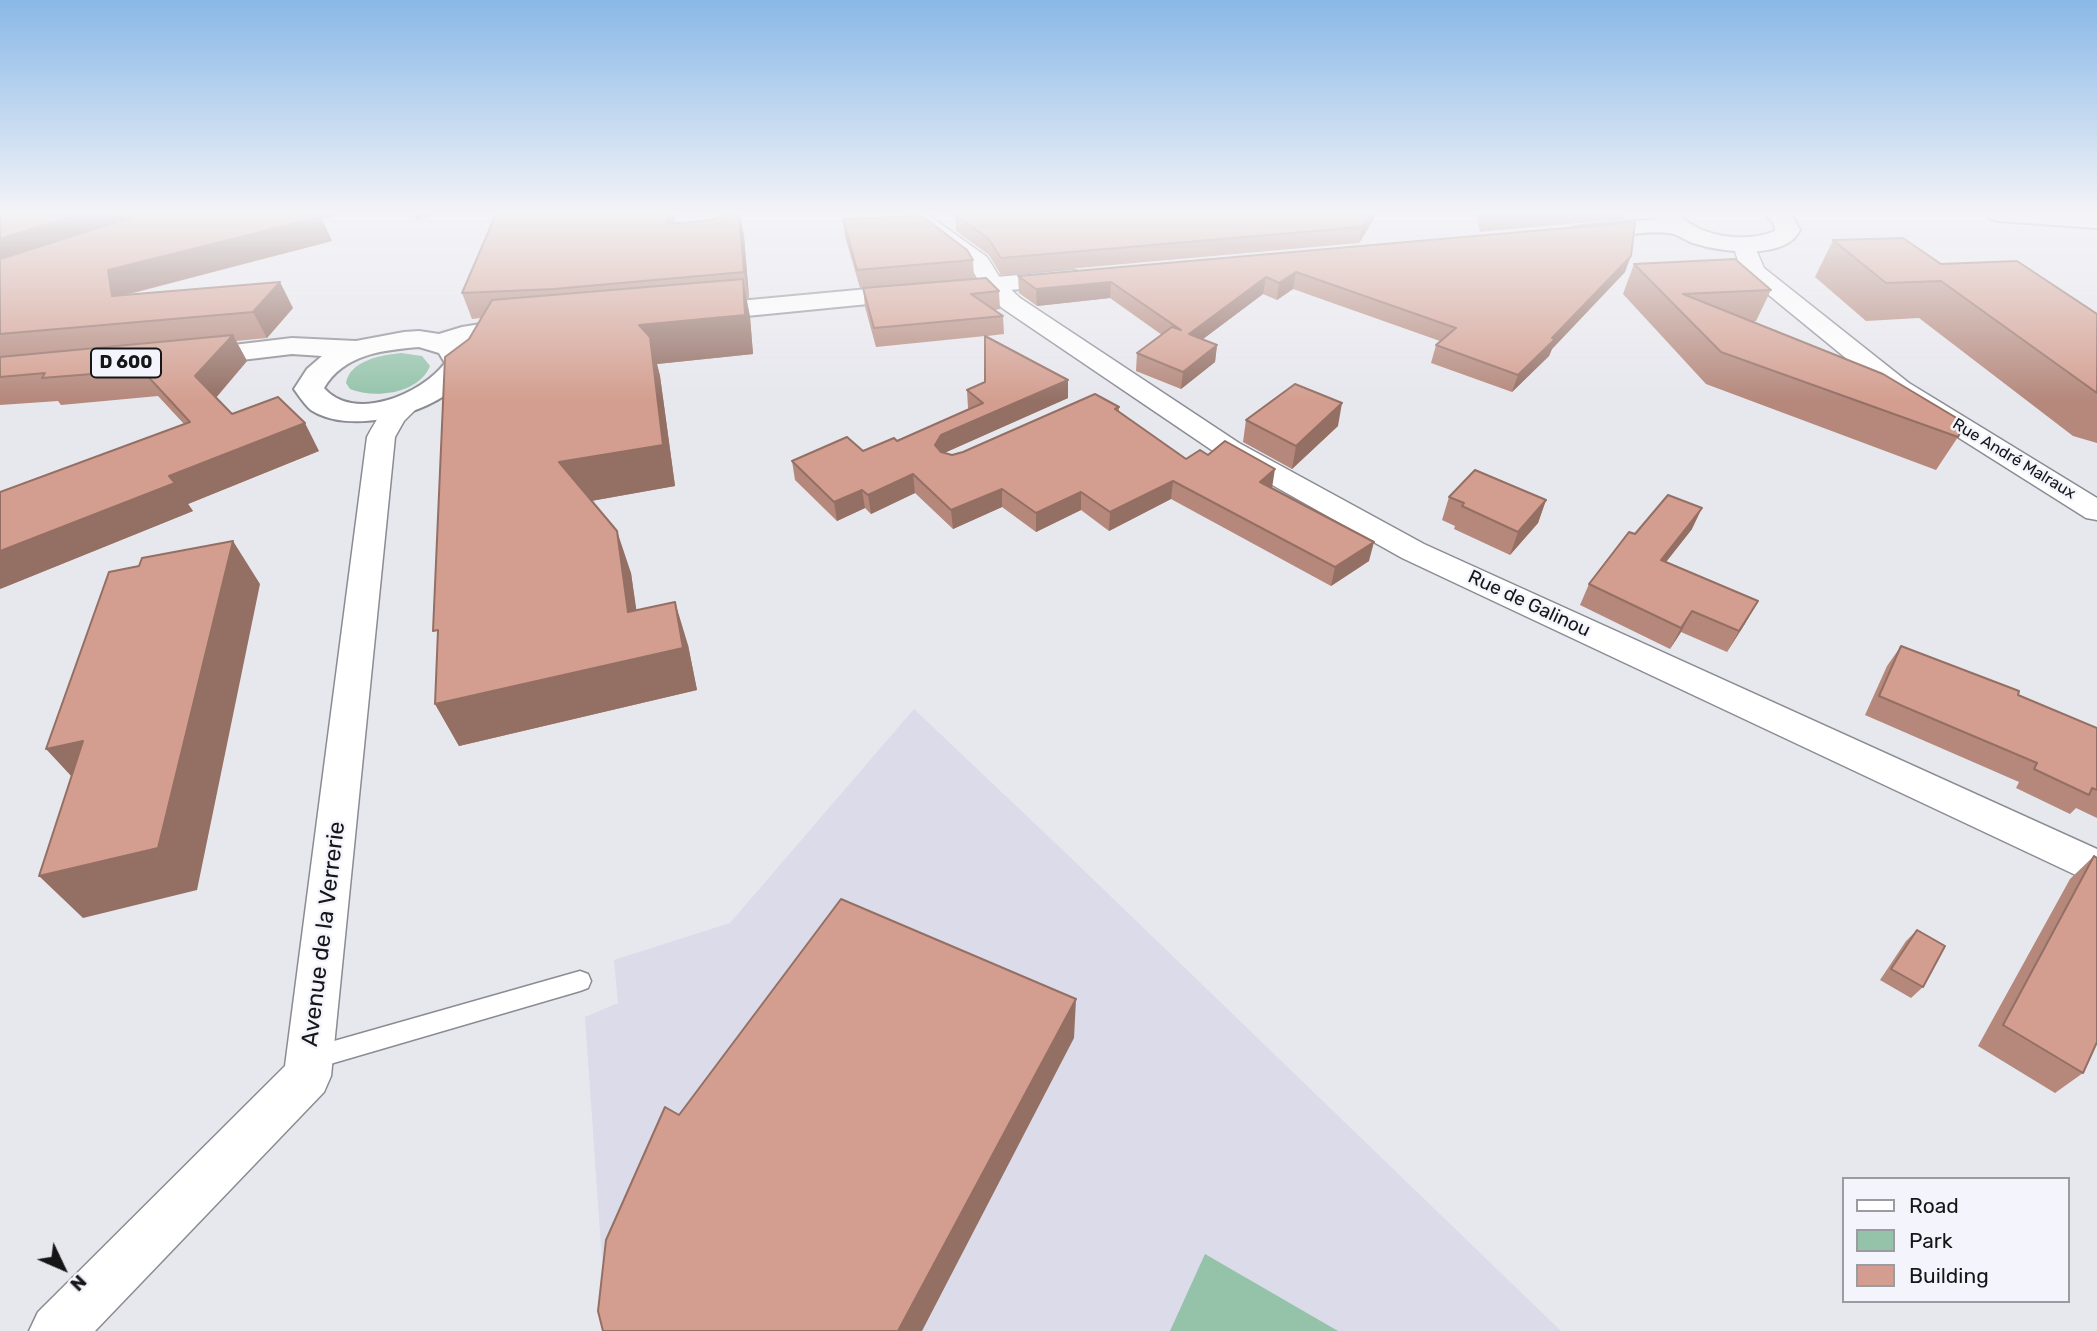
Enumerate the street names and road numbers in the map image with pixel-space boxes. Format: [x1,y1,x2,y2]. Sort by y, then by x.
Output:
road number: D 600 [91,348,161,377]
street label: Rue André Malraux [1949,415,2079,503]
street label: Rue de Galinou [1464,566,1594,642]
street label: Avenue de la Verrerie [297,820,351,1048]

